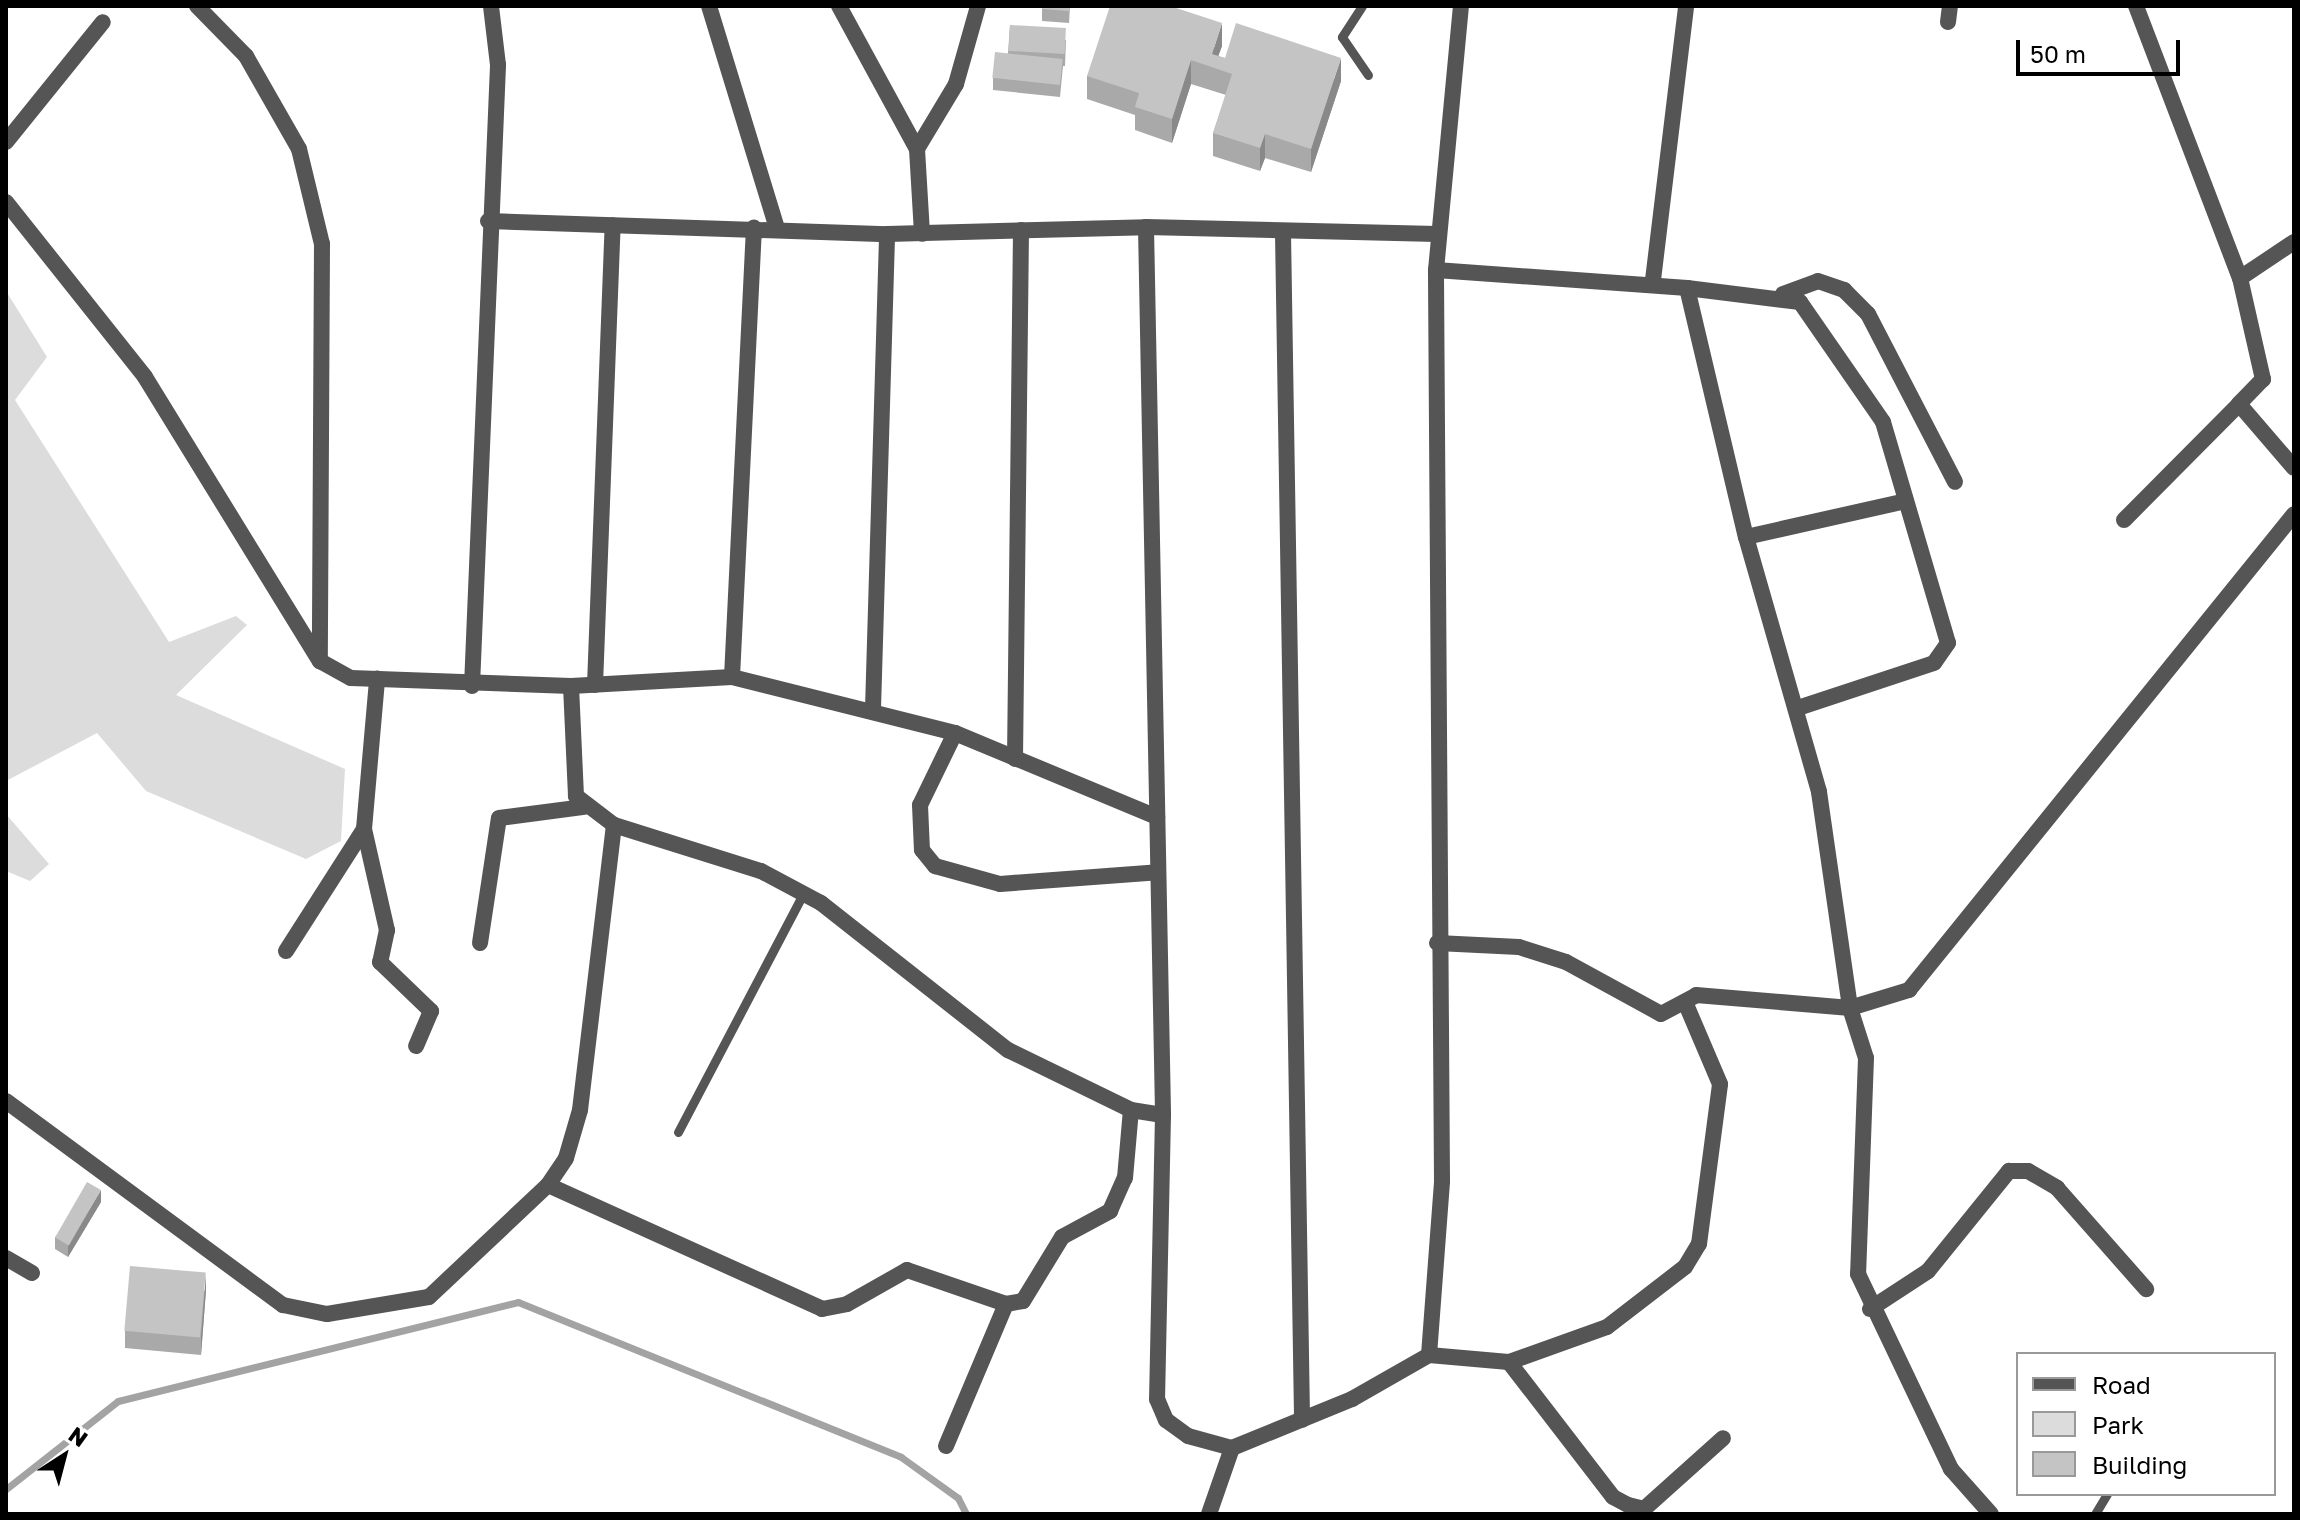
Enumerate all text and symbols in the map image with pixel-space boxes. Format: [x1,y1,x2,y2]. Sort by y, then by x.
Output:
scale bar [2020,24,2184,74]
text: 50 m [2030,39,2086,68]
legend [2016,1352,2276,1496]
text: Road [2092,1370,2151,1399]
text: Park [2092,1410,2144,1439]
north arrow [24,1416,104,1496]
text: N [64,1420,93,1452]
text: Building [2092,1450,2187,1479]

